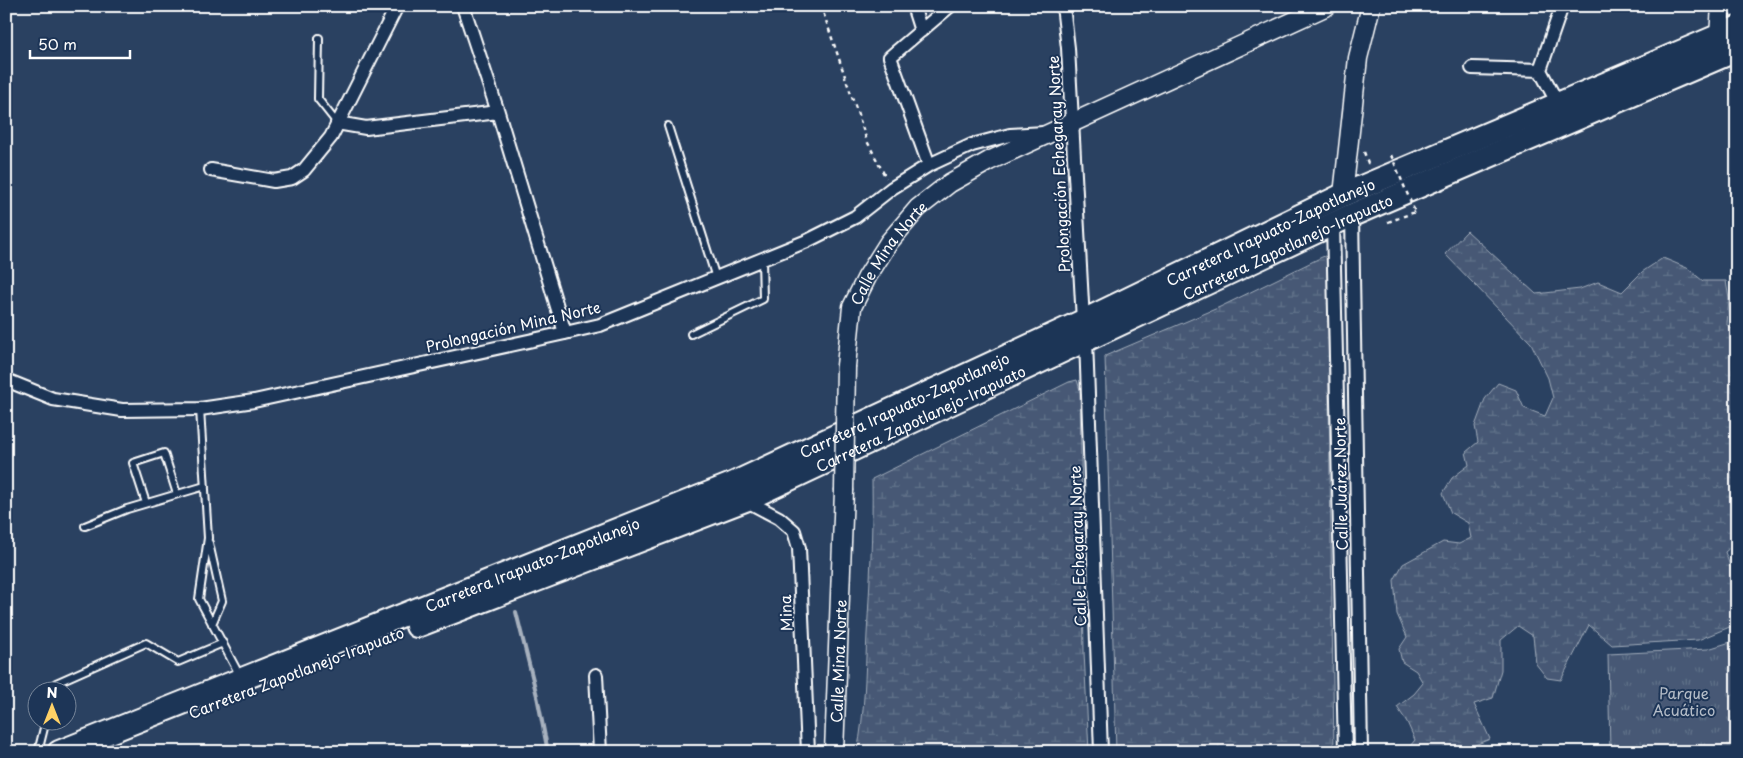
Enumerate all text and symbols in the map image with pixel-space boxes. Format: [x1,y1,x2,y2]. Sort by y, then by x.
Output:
scale bar [30,28,130,60]
text: 50 m [38,32,77,55]
street label: Prolongación Echegaray Norte [1041,55,1075,273]
street label: Carretera Irapuato-Zapotlanejo [1162,171,1378,291]
street label: Carretera Zapotlanejo-Irapuato [1178,188,1396,305]
street label: Calle Mina Norte [844,194,931,309]
street label: Prolongación Mina Norte [423,295,603,357]
street label: Carretera Irapuato-Zapotlanejo [795,345,1013,463]
street label: Carretera Zapotlanejo-Irapuato [811,359,1029,477]
street label: Calle Juárez Norte [1327,417,1353,551]
street label: Calle Echegaray Norte [1063,465,1091,627]
street label: Carretera Irapuato-Zapotlanejo [421,511,643,617]
street label: Mina [773,594,797,632]
street label: Calle Mina Norte [824,599,851,723]
street label: Carretera Zapotlanejo-Irapuato [185,620,407,724]
north arrow [28,680,78,730]
park label: Parque Acuático [1653,681,1715,721]
text: N [46,682,58,703]

